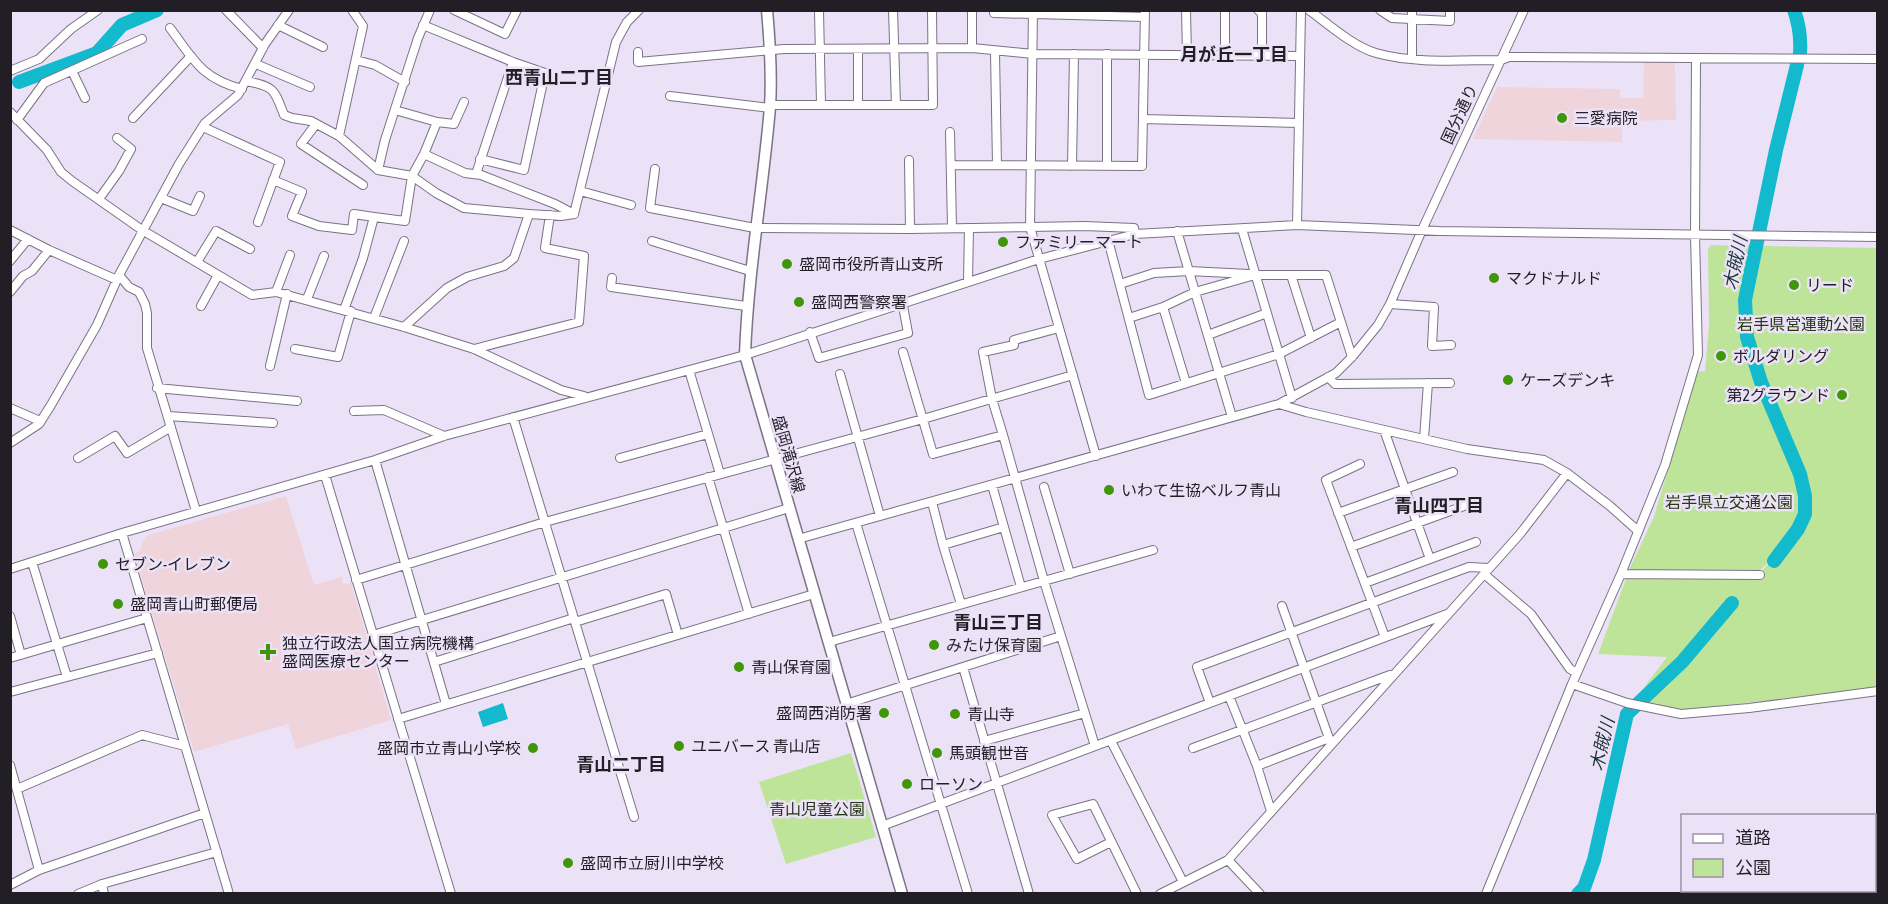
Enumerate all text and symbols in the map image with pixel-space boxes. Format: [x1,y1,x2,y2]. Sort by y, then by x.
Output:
district label: 月が丘一丁目 [1180,44,1288,65]
district label: 西青山二丁目 [505,67,613,88]
street label: 国分通り [1437,81,1481,147]
place label: 三愛病院 [1574,109,1638,127]
marker: 三愛病院 [1555,111,1569,125]
water label: 木賊川 [1719,232,1751,292]
place label: ファミリーマート [1015,233,1143,251]
marker: ファミリーマート [996,235,1010,249]
place label: 盛岡市役所青山支所 [799,255,943,273]
marker: 盛岡市役所青山支所 [780,257,794,271]
place label: マクドナルド [1506,269,1602,287]
marker: マクドナルド [1487,271,1501,285]
place label: リード [1806,276,1854,294]
marker: リード [1787,278,1801,292]
place label: 盛岡西警察署 [811,293,907,311]
marker: 盛岡西警察署 [792,295,806,309]
park label: 岩手県営運動公園 [1737,315,1865,333]
place label: ボルダリング [1733,347,1829,365]
marker: ボルダリング [1714,349,1728,363]
place label: ケーズデンキ [1520,371,1615,389]
marker: ケーズデンキ [1501,373,1515,387]
place label: 第2グラウンド [1726,386,1830,404]
marker: 第2グラウンド [1835,388,1849,402]
street label: 盛岡滝沢線 [769,413,809,495]
place label: いわて生協ベルフ青山 [1121,481,1281,499]
marker: いわて生協ベルフ青山 [1102,483,1116,497]
park label: 岩手県立交通公園 [1665,493,1793,511]
district label: 青山四丁目 [1394,495,1484,516]
place label: セブン-イレブン [115,555,231,573]
marker: セブン-イレブン [96,557,110,571]
place label: 盛岡青山町郵便局 [130,595,258,613]
marker: 盛岡青山町郵便局 [111,597,125,611]
district label: 青山三丁目 [953,612,1043,633]
place label: 独立行政法人国立病院機構 盛岡医療センター [282,634,474,670]
place label: みたけ保育園 [946,636,1042,654]
marker: みたけ保育園 [927,638,941,652]
marker: 独立行政法人国立病院機構 盛岡医療センター [259,643,277,661]
place label: 青山保育園 [751,658,831,676]
marker: 青山保育園 [732,660,746,674]
place label: 盛岡西消防署 [776,704,872,722]
place label: 青山寺 [967,705,1015,723]
marker: 盛岡西消防署 [877,706,891,720]
marker: 青山寺 [948,707,962,721]
water label: 木賊川 [1586,713,1619,773]
place label: ユニバース 青山店 [691,737,820,755]
place label: 盛岡市立青山小学校 [377,739,521,757]
marker: ユニバース 青山店 [672,739,686,753]
marker: 盛岡市立青山小学校 [526,741,540,755]
place label: 馬頭観世音 [949,744,1029,762]
marker: 馬頭観世音 [930,746,944,760]
district label: 青山二丁目 [576,754,666,775]
place label: ローソン [919,775,983,793]
marker: ローソン [900,777,914,791]
park label: 青山児童公園 [769,800,865,818]
legend [1681,814,1876,892]
text: 道路 [1735,827,1771,848]
place label: 盛岡市立厨川中学校 [580,854,724,872]
marker: 盛岡市立厨川中学校 [561,856,575,870]
text: 公園 [1735,857,1771,878]

